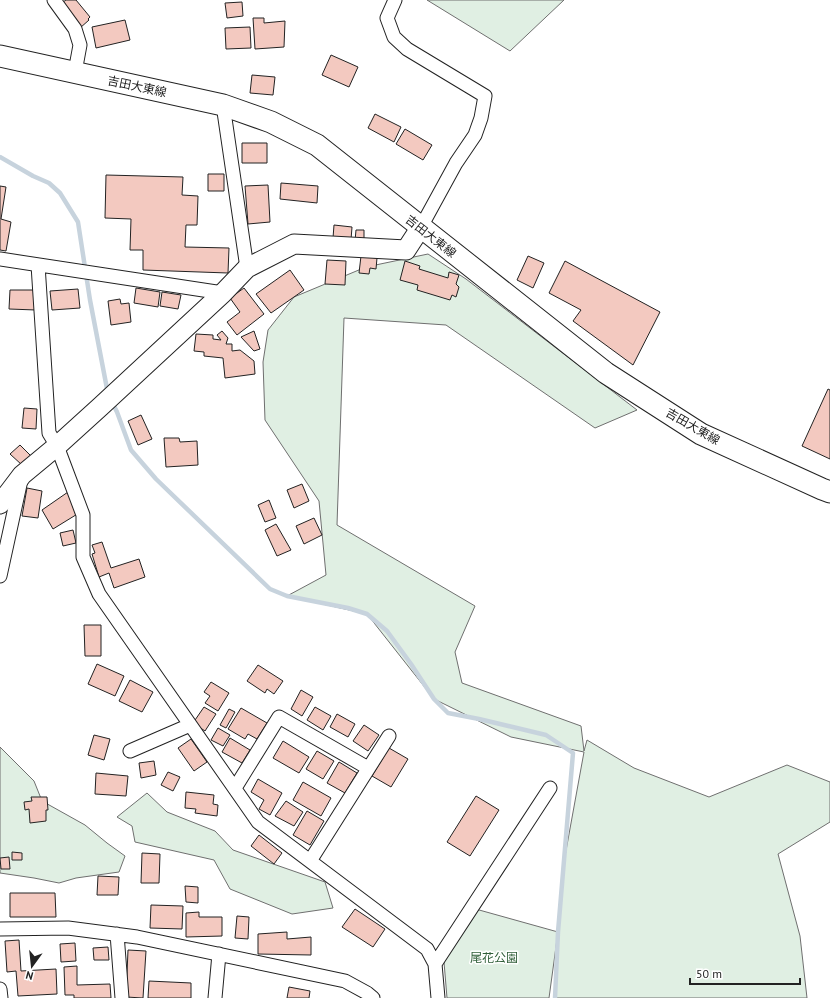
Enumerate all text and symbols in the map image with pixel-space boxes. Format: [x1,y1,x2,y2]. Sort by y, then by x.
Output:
street label: 吉田大東線 [106,72,168,100]
street label: 吉田大東線 [403,212,459,260]
street label: 吉田大東線 [663,405,723,447]
north arrow [12,946,52,986]
park label: 尾花公園 [470,950,518,965]
scale bar [690,960,800,986]
text: 50 m [696,966,722,981]
text: N [24,968,35,983]

